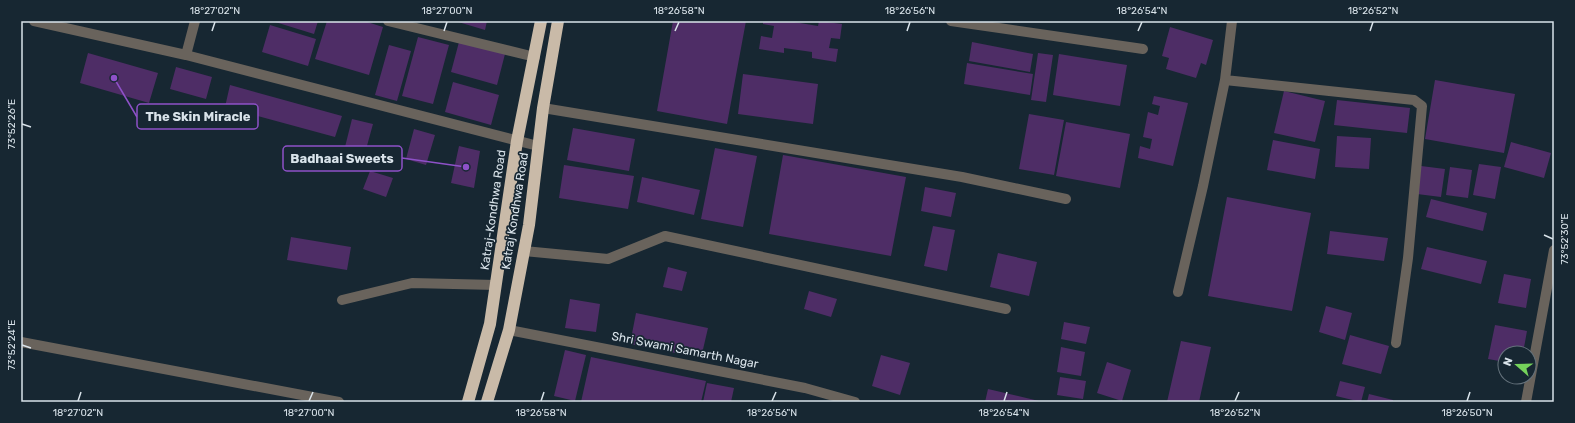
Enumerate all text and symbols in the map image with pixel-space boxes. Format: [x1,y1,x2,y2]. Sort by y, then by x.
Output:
text: 18°27'02"N [190,5,240,17]
text: 18°27'00"N [421,5,473,17]
text: 18°26'58"N [653,5,705,17]
text: 18°26'56"N [885,5,935,17]
text: 18°26'54"N [1117,5,1167,17]
text: 18°26'52"N [1348,5,1398,17]
text: 73°52'26"E [6,99,18,149]
callout: The Skin Miracle [137,104,258,129]
text: The Skin Miracle [145,109,251,124]
callout: Badhaai Sweets [283,146,402,171]
street label: Katraj-Kondhwa Road [478,149,508,271]
text: Badhaai Sweets [290,151,394,166]
street label: Katraj Kondhwa Road [499,151,531,271]
text: 73°52'30"E [1559,213,1571,265]
text: 73°52'24"E [6,320,18,370]
street label: Shri Swami Samarth Nagar [610,329,760,371]
north arrow [1497,345,1537,385]
text: N [1501,356,1516,368]
text: 18°27'02"N [53,407,103,419]
text: 18°27'00"N [283,407,335,419]
text: 18°26'58"N [515,407,567,419]
text: 18°26'56"N [747,407,797,419]
text: 18°26'54"N [979,407,1029,419]
text: 18°26'52"N [1210,407,1260,419]
text: 18°26'50"N [1441,407,1493,419]

